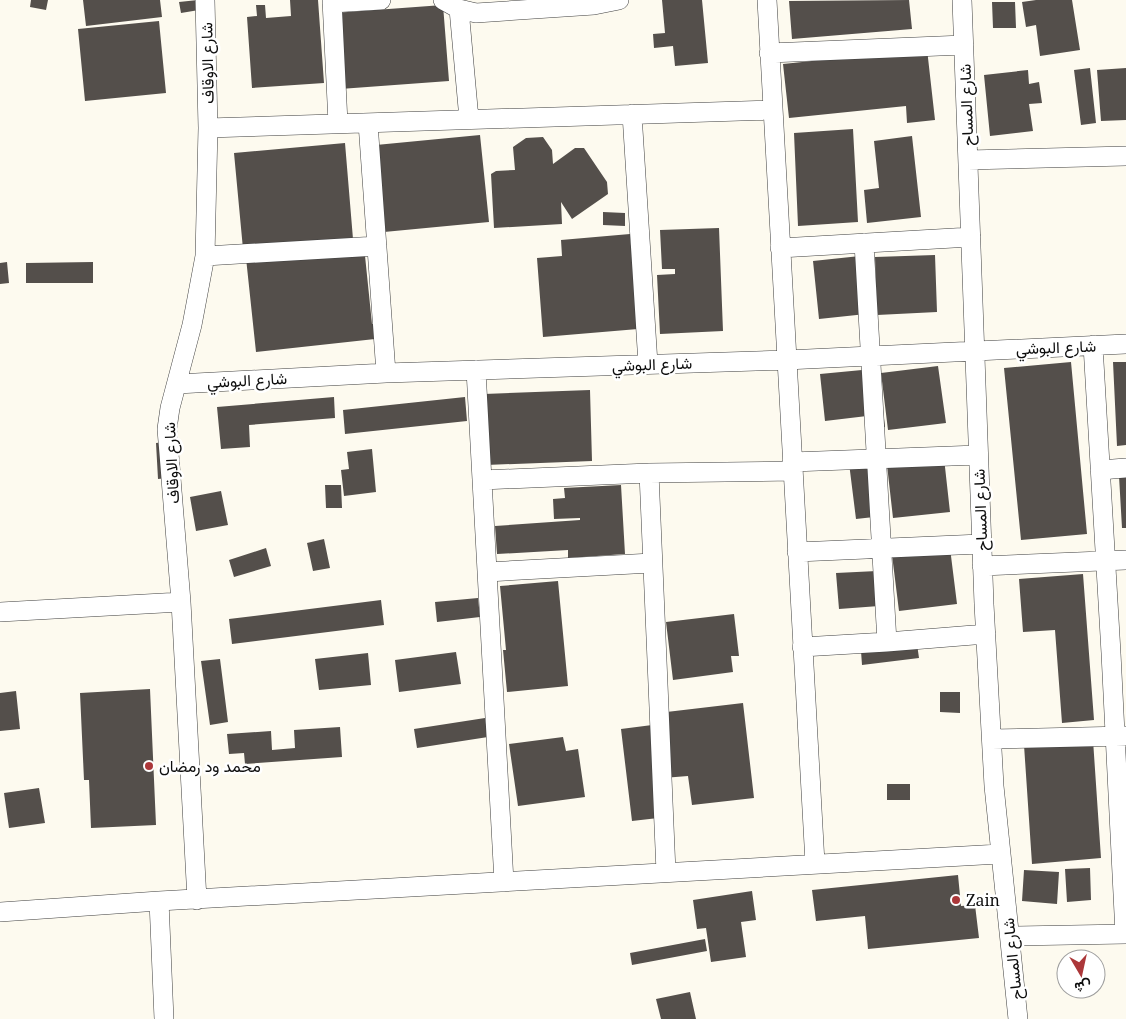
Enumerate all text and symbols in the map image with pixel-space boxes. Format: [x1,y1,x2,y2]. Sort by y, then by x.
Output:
street label: شارع الاوقاف [195,22,220,104]
street label: شارع المساح [954,63,979,146]
street label: شارع البوشي [1015,335,1097,362]
street label: شارع البوشي [611,352,693,379]
street label: شارع البوشي [206,367,288,396]
street label: شارع الاوقاف [158,422,185,504]
street label: شارع المساح [968,468,993,551]
place label: محمد ود رمضان [159,755,261,777]
marker: محمد ود رمضان [143,760,155,772]
place label: Zain [966,889,1000,911]
marker: Zain [950,894,962,906]
street label: شارع المساح [997,917,1028,1001]
north arrow [1056,949,1106,999]
text: ش [1073,977,1093,998]

